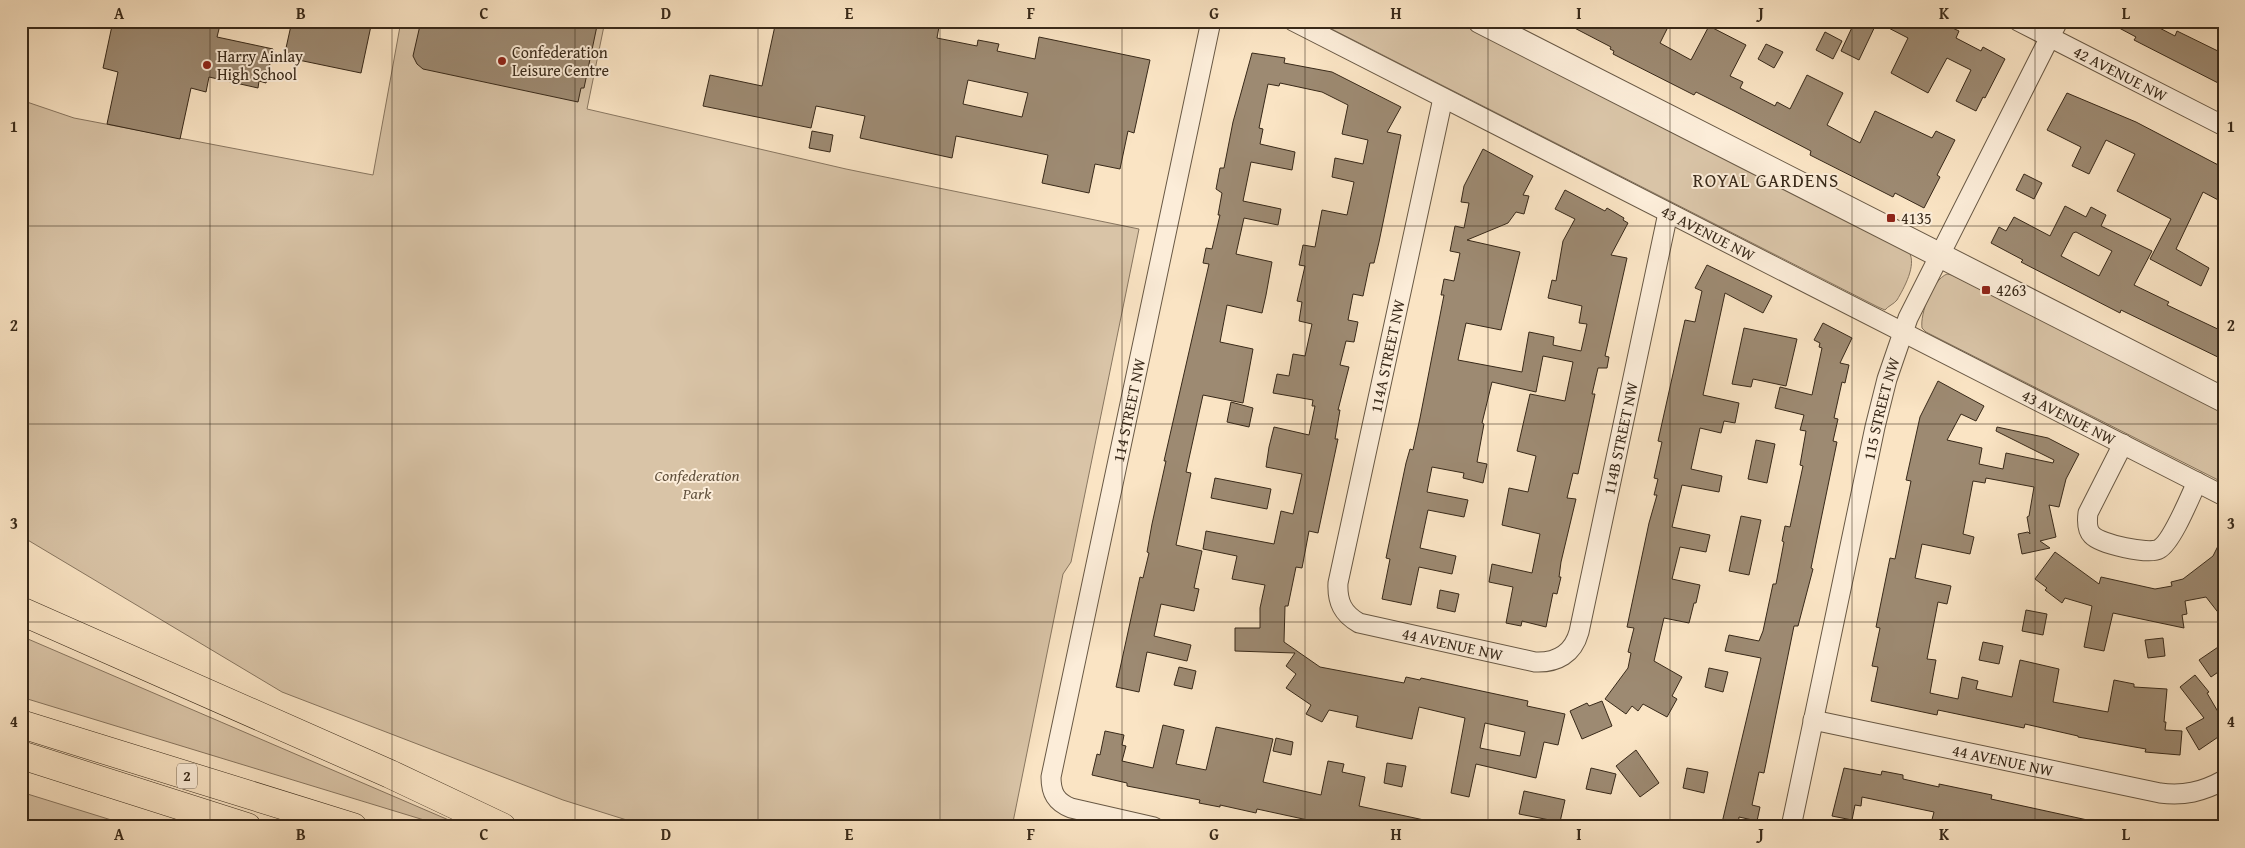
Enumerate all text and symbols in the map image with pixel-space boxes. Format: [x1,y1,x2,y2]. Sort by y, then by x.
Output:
text: A [114,1,125,25]
text: B [296,1,306,25]
text: C [479,1,489,25]
text: D [661,1,671,25]
text: E [845,1,854,25]
text: F [1027,1,1035,25]
text: G [1209,1,1219,25]
text: H [1390,1,1402,25]
text: I [1576,1,1582,25]
text: J [1755,1,1764,25]
text: K [1939,1,1950,25]
text: L [2122,1,2131,25]
street label: 42 AVENUE NW [2069,39,2172,107]
place label: Confederation Leisure Centre [512,40,609,82]
place label: Harry Ainlay High School [217,44,303,86]
marker: Confederation Leisure Centre [496,55,508,67]
marker: Harry Ainlay High School [201,59,213,71]
text: 1 [10,114,18,138]
text: 1 [2227,114,2235,138]
district label: ROYAL GARDENS [1693,166,1839,194]
street label: 43 AVENUE NW [1657,199,1760,267]
place label: 4135 [1901,206,1932,230]
marker: 4135 [1885,212,1897,224]
place label: 4263 [1996,278,2027,302]
marker: 4263 [1980,284,1992,296]
street label: 114A STREET NW [1363,297,1411,415]
text: 2 [10,313,18,337]
text: 2 [2227,313,2235,337]
street label: 115 STREET NW [1856,353,1906,462]
street label: 114 STREET NW [1106,356,1151,464]
street label: 114B STREET NW [1597,379,1644,497]
street label: 43 AVENUE NW [2018,383,2120,451]
park label: Confederation Park [654,463,740,505]
text: 3 [10,511,18,535]
text: 3 [2227,511,2235,535]
street label: 44 AVENUE NW [1400,621,1505,667]
text: 4 [10,709,18,733]
text: 4 [2227,709,2235,733]
street label: 44 AVENUE NW [1950,738,2056,782]
road number: 2 [177,764,197,788]
text: A [114,822,125,846]
text: B [296,822,306,846]
text: C [479,822,489,846]
text: D [661,822,671,846]
text: E [845,822,854,846]
text: F [1027,822,1035,846]
text: G [1209,822,1219,846]
text: H [1390,822,1402,846]
text: I [1576,822,1582,846]
text: J [1755,822,1764,846]
text: K [1939,822,1950,846]
text: L [2122,822,2131,846]

